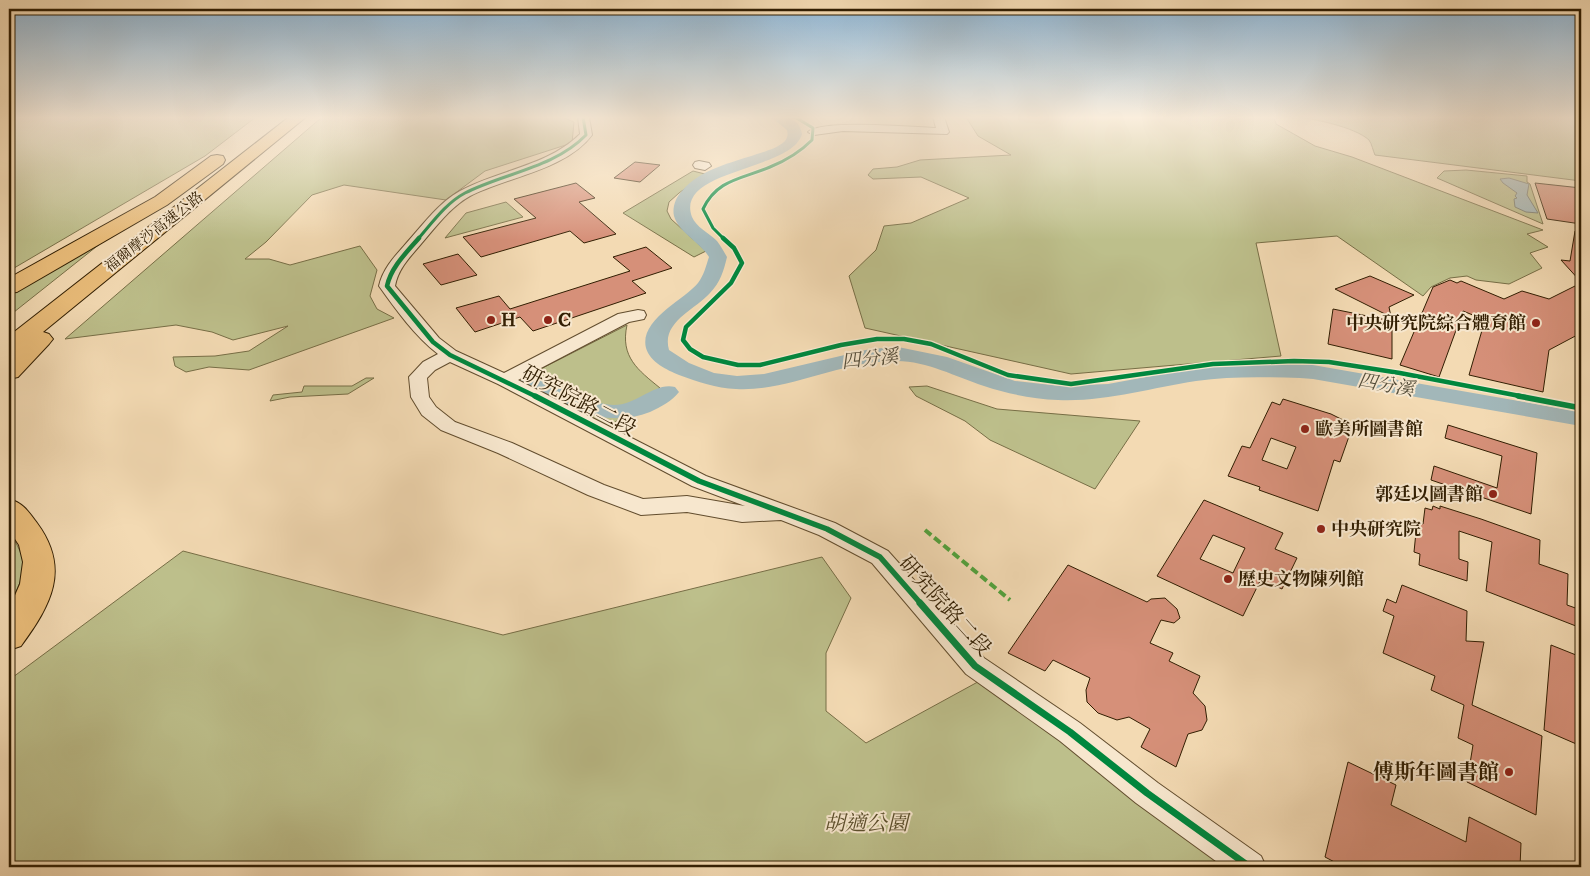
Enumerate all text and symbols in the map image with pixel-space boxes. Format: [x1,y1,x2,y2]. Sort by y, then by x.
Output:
street label: 福爾摩沙高速公路 [101,188,207,276]
place label: H [501,309,516,332]
place label: C [558,309,571,332]
place label: 中央研究院綜合體育館 [1346,312,1526,335]
marker: H [485,314,497,326]
marker: C [542,314,554,326]
marker: 中央研究院綜合體育館 [1530,317,1542,329]
water label: 四分溪 [840,344,902,374]
street label: 研究院路二段 [517,360,641,442]
water label: 四分溪 [1356,368,1418,402]
place label: 歐美所圖書館 [1315,418,1423,441]
marker: 歐美所圖書館 [1299,423,1311,435]
place label: 郭廷以圖書館 [1375,483,1483,506]
marker: 郭廷以圖書館 [1487,488,1499,500]
place label: 中央研究院 [1331,518,1421,541]
marker: 中央研究院 [1315,523,1327,535]
street label: 研究院路二段 [893,550,997,662]
place label: 歷史文物陳列館 [1238,568,1364,591]
marker: 歷史文物陳列館 [1222,573,1234,585]
place label: 傅斯年圖書館 [1373,759,1499,786]
marker: 傅斯年圖書館 [1503,766,1515,778]
park label: 胡適公園 [824,810,911,837]

